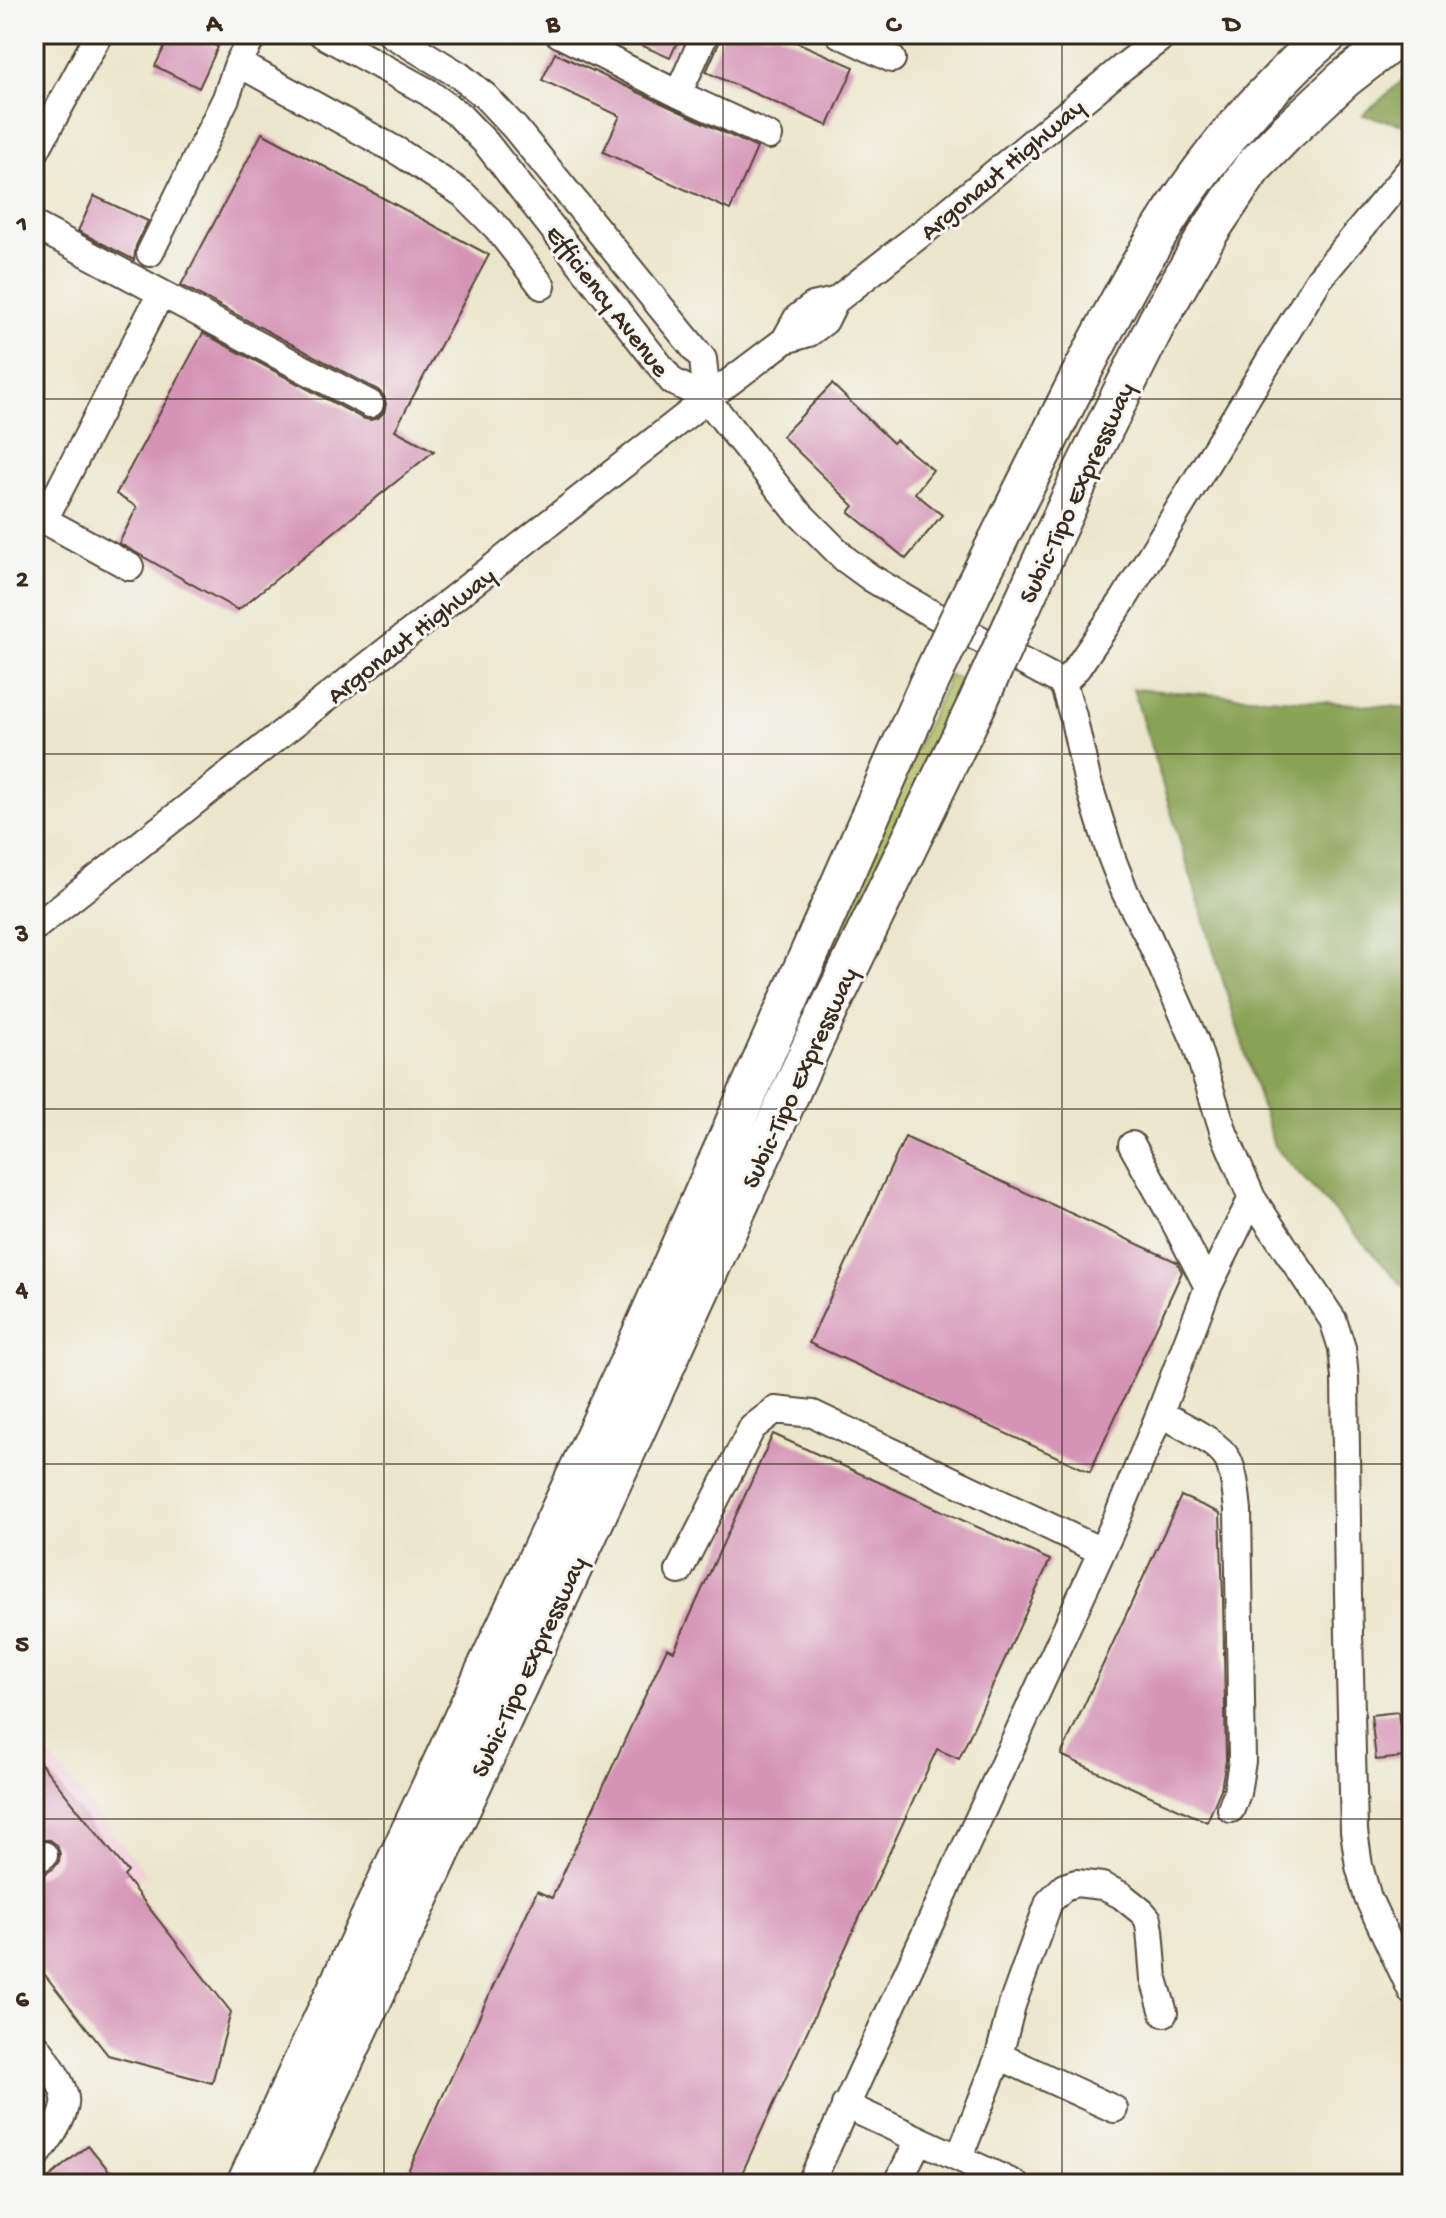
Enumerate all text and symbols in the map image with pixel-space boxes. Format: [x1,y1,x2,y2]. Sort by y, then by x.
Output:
text: A [205,11,223,42]
text: B [545,11,561,42]
text: C [886,11,903,42]
text: D [1222,11,1242,42]
street label: Argonaut Highway [915,93,1093,249]
text: 1 [16,211,27,242]
street label: Efficiency Avenue [537,221,675,385]
street label: Subic-Tipo Expressway [1014,378,1144,609]
street label: Argonaut Highway [322,562,503,713]
text: 2 [16,566,29,597]
text: 3 [14,921,29,952]
street label: Subic-Tipo Expressway [737,963,867,1194]
text: 4 [15,1276,29,1307]
street label: Subic-Tipo Expressway [466,1552,596,1783]
text: 5 [15,1631,29,1662]
text: 6 [15,1986,29,2017]

